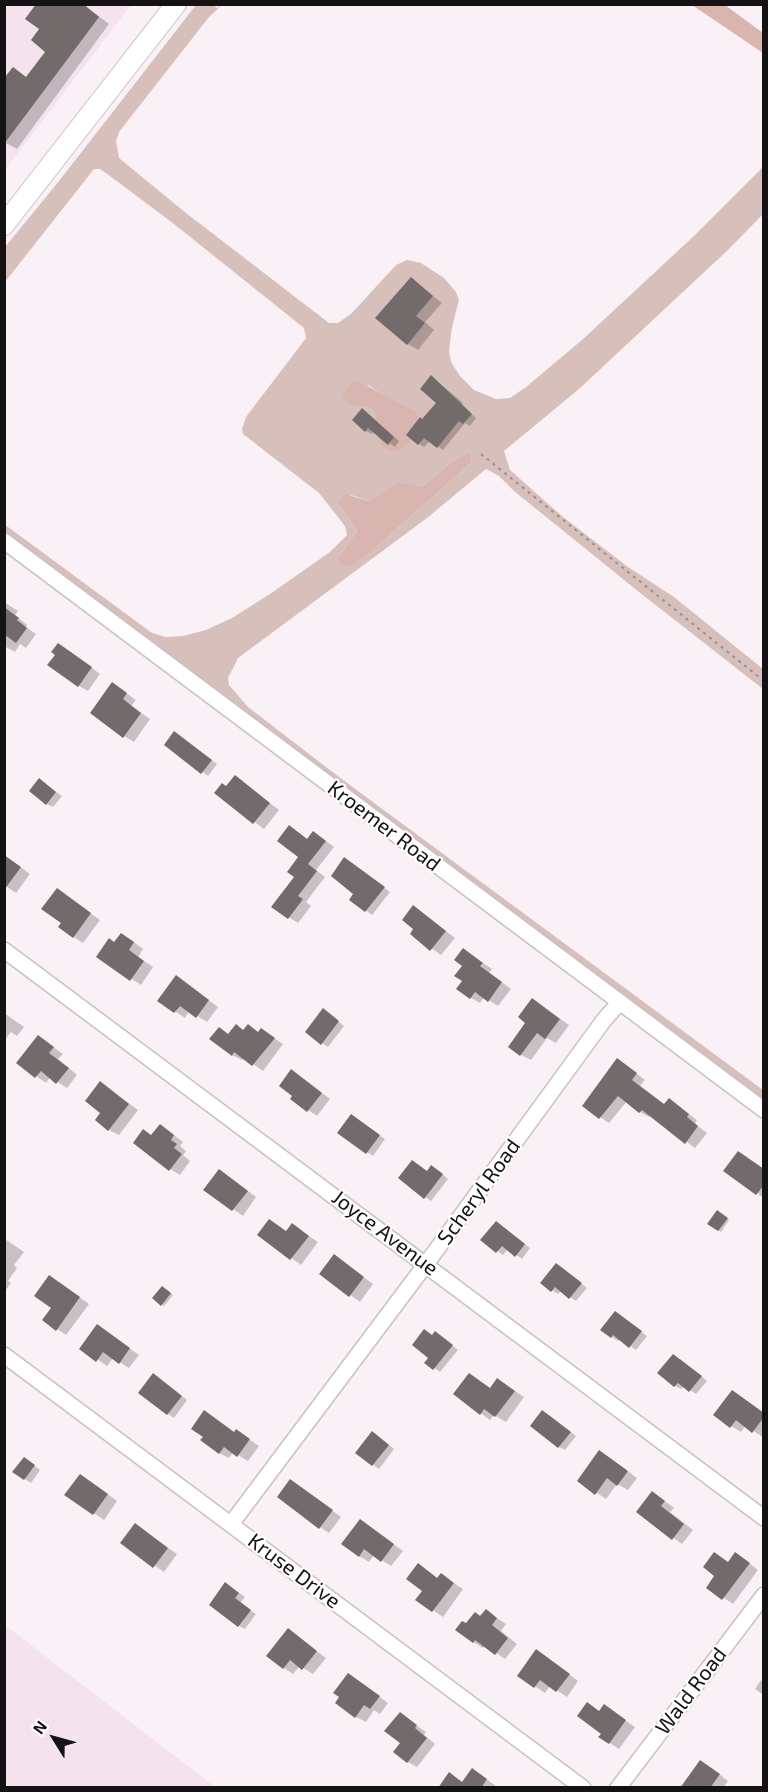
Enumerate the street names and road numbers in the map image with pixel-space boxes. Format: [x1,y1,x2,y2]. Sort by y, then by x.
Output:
street label: Kroemer Road [323,775,445,877]
street label: Scheryl Road [432,1134,526,1250]
street label: Joyce Avenue [327,1185,443,1281]
street label: Kruse Drive [243,1528,345,1614]
street label: Wald Road [650,1642,732,1740]

